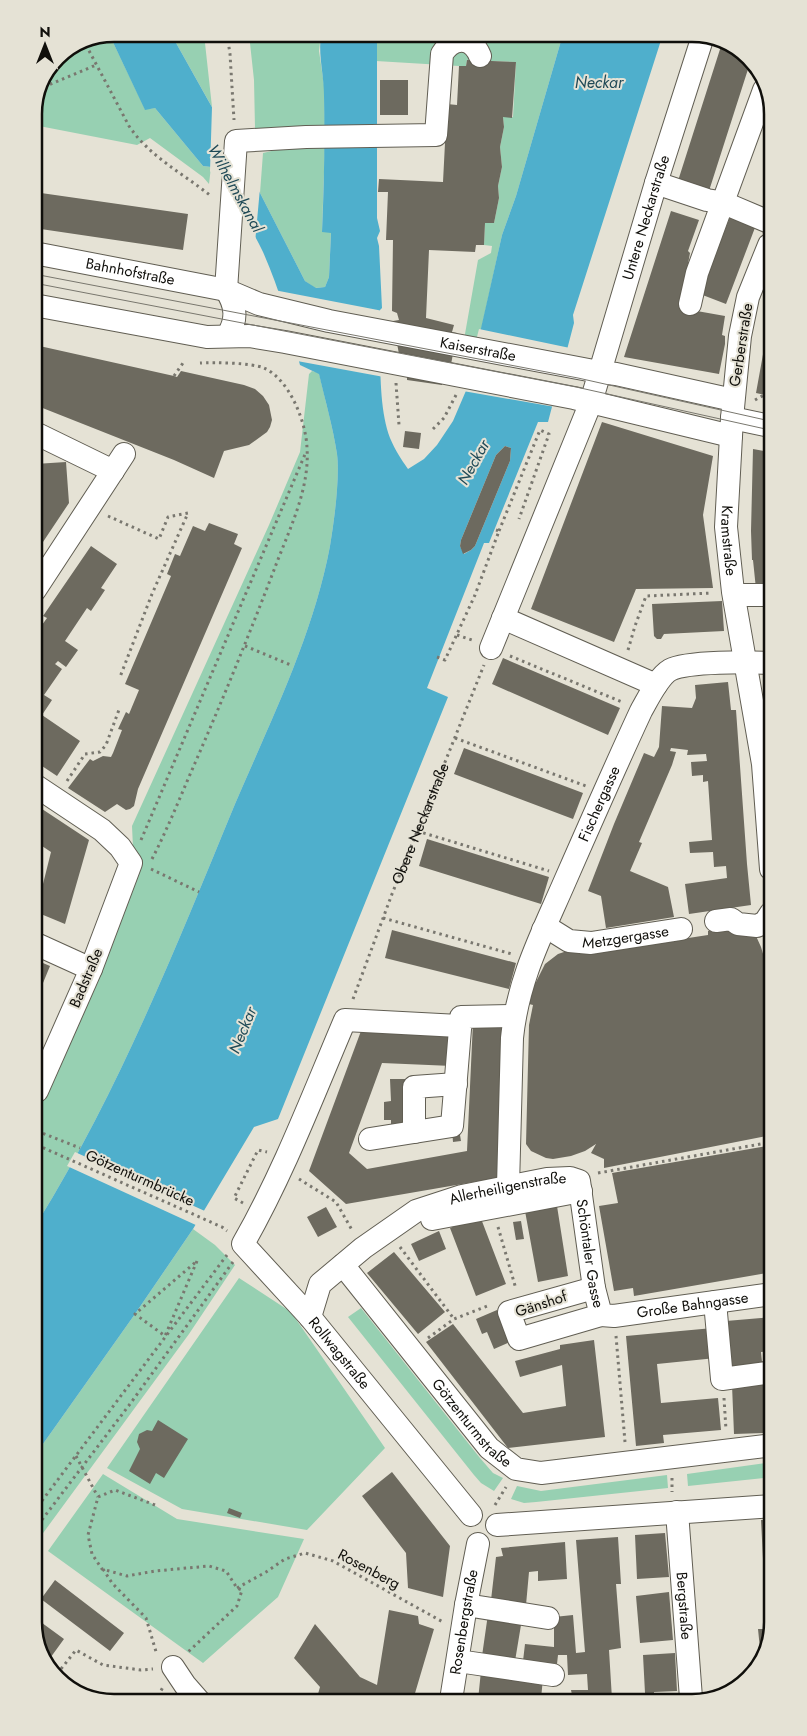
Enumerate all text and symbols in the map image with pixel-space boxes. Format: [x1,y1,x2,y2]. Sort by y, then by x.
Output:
north arrow [20,20,70,70]
text: N [39,22,51,42]
water label: Neckar [575,71,625,94]
water label: Wilhelmskanal [202,140,270,238]
street label: Untere Neckarstraße [617,152,675,283]
street label: Bahnhofstraße [84,252,177,291]
street label: Gerberstraße [724,301,758,388]
street label: Kaiserstraße [438,331,518,367]
water label: Neckar [452,434,496,489]
street label: Kramstraße [715,505,742,577]
street label: Obere Neckarstraße [386,759,455,887]
street label: Fischergasse [573,762,626,845]
street label: Metzgergasse [582,920,671,954]
street label: Badstraße [64,945,108,1011]
water label: Neckar [223,1002,263,1057]
street label: Götzenturmbrücke [82,1144,198,1212]
street label: Allerheiligenstraße [446,1167,567,1211]
street label: Schöntaler Gasse [571,1198,610,1310]
street label: Gänshof [512,1285,570,1323]
street label: Große Bahngasse [635,1286,750,1324]
street label: Rollwagstraße [303,1312,376,1394]
street label: Götzenturmstraße [427,1374,517,1473]
street label: Rosenberg [334,1543,404,1595]
street label: Rosenbergstraße [444,1567,484,1676]
street label: Bergstraße [671,1571,698,1641]

